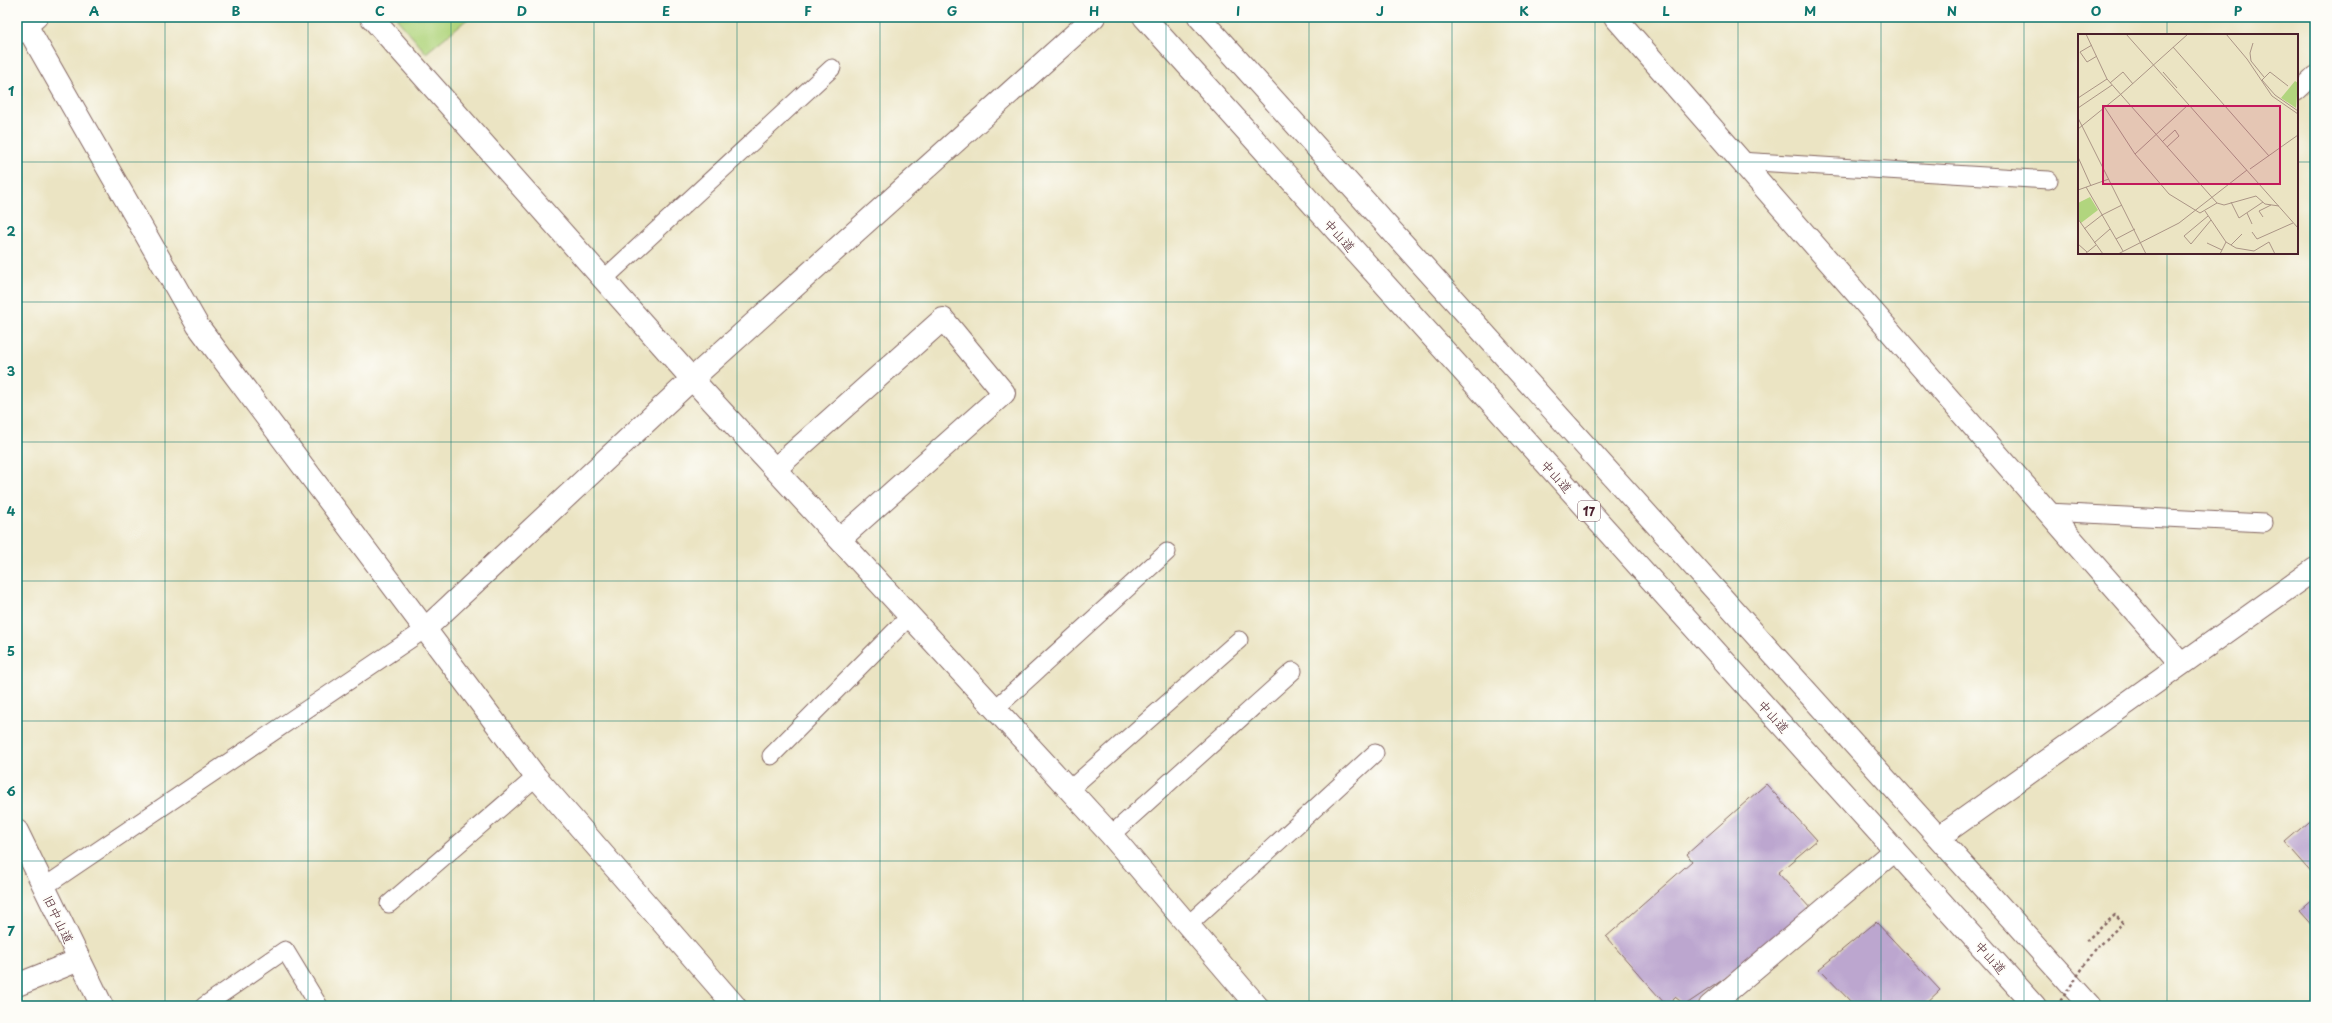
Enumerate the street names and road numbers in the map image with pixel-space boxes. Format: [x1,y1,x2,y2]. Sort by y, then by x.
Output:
street label: 中山道 [1320,214,1360,256]
street label: 中山道 [1537,455,1577,497]
road number: 17 [1578,501,1600,521]
street label: 中山道 [1754,695,1794,737]
street label: 旧中山道 [39,891,79,947]
street label: 中山道 [1971,936,2011,978]

